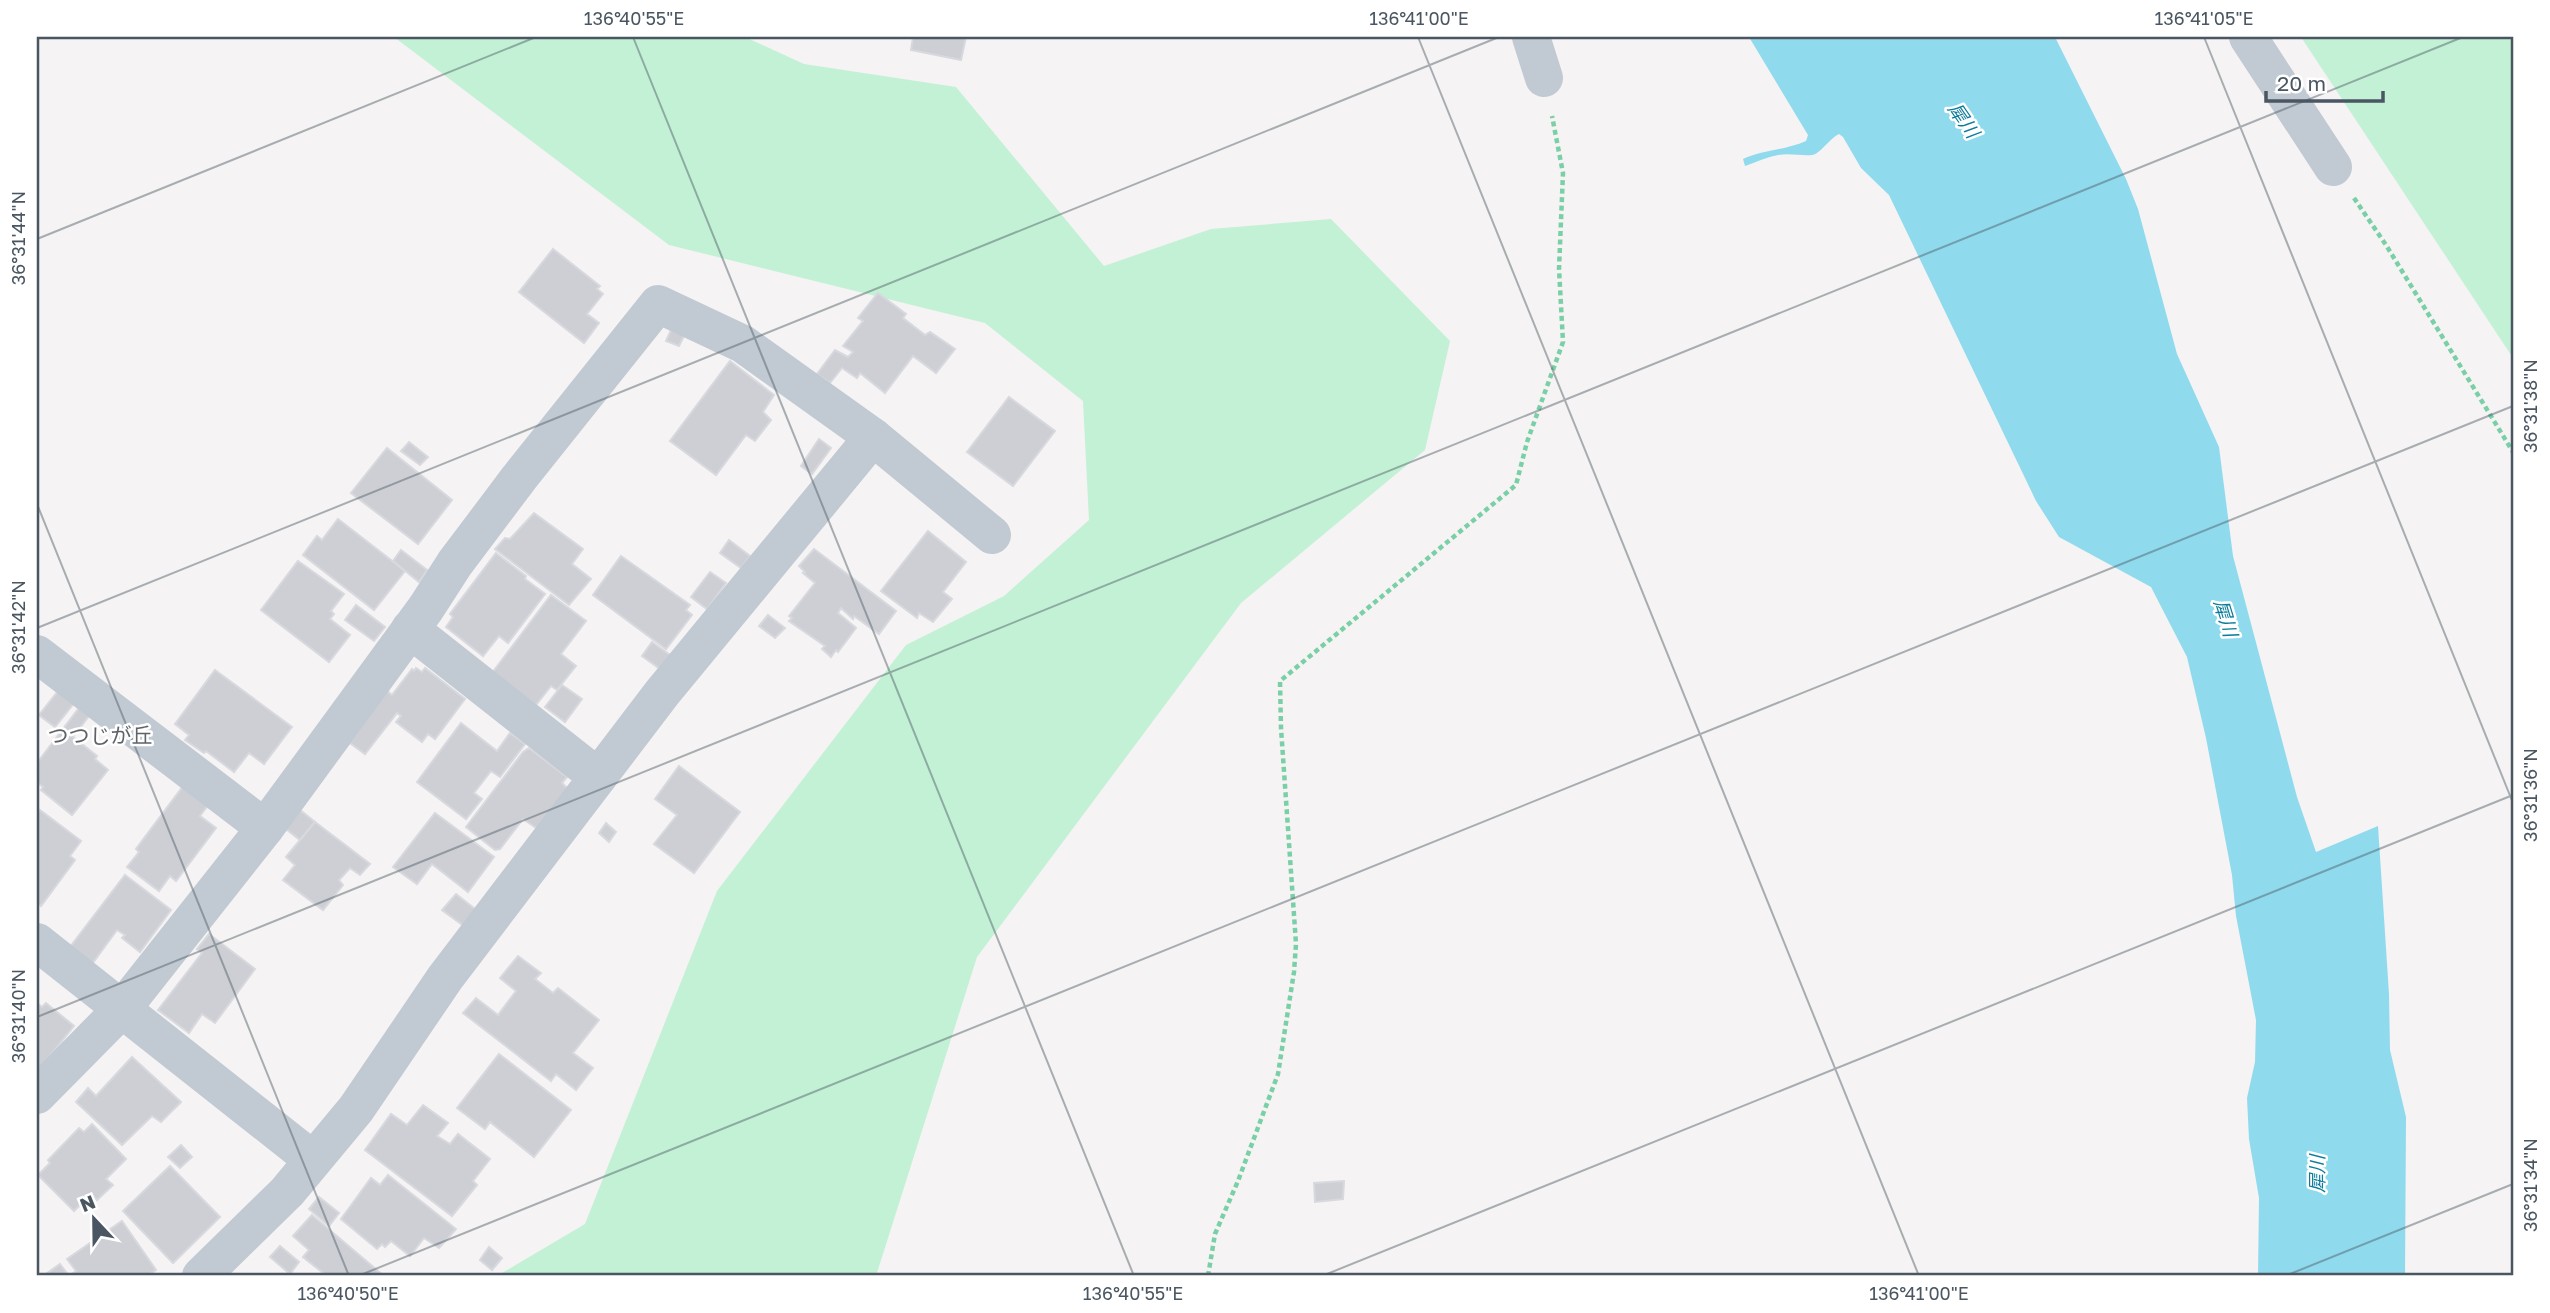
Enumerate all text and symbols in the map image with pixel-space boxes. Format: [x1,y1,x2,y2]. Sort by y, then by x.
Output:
text: 136°40'55"E [584,7,684,29]
text: 136°41'00"E [1369,7,1469,29]
text: 136°41'05"E [2155,7,2253,29]
scale bar [2266,60,2384,104]
text: 20 m [2277,70,2326,96]
water label: 犀川 [1944,98,1986,144]
text: 36°31'44"N [7,191,29,285]
text: 36°31'38"N [2519,359,2541,453]
text: 36°31'42"N [7,580,29,674]
water label: 犀川 [2210,596,2244,641]
district label: つつじが丘 [48,722,153,748]
text: 36°31'36"N [2519,748,2541,842]
text: 36°31'40"N [7,969,29,1063]
text: 36°31'34"N [2519,1138,2541,1232]
water label: 犀川 [2305,1153,2328,1193]
north arrow [60,1184,130,1254]
text: N [76,1189,98,1216]
text: 136°40'50"E [297,1282,399,1304]
text: 136°40'55"E [1083,1282,1183,1304]
text: 136°41'00"E [1869,1282,1969,1304]

